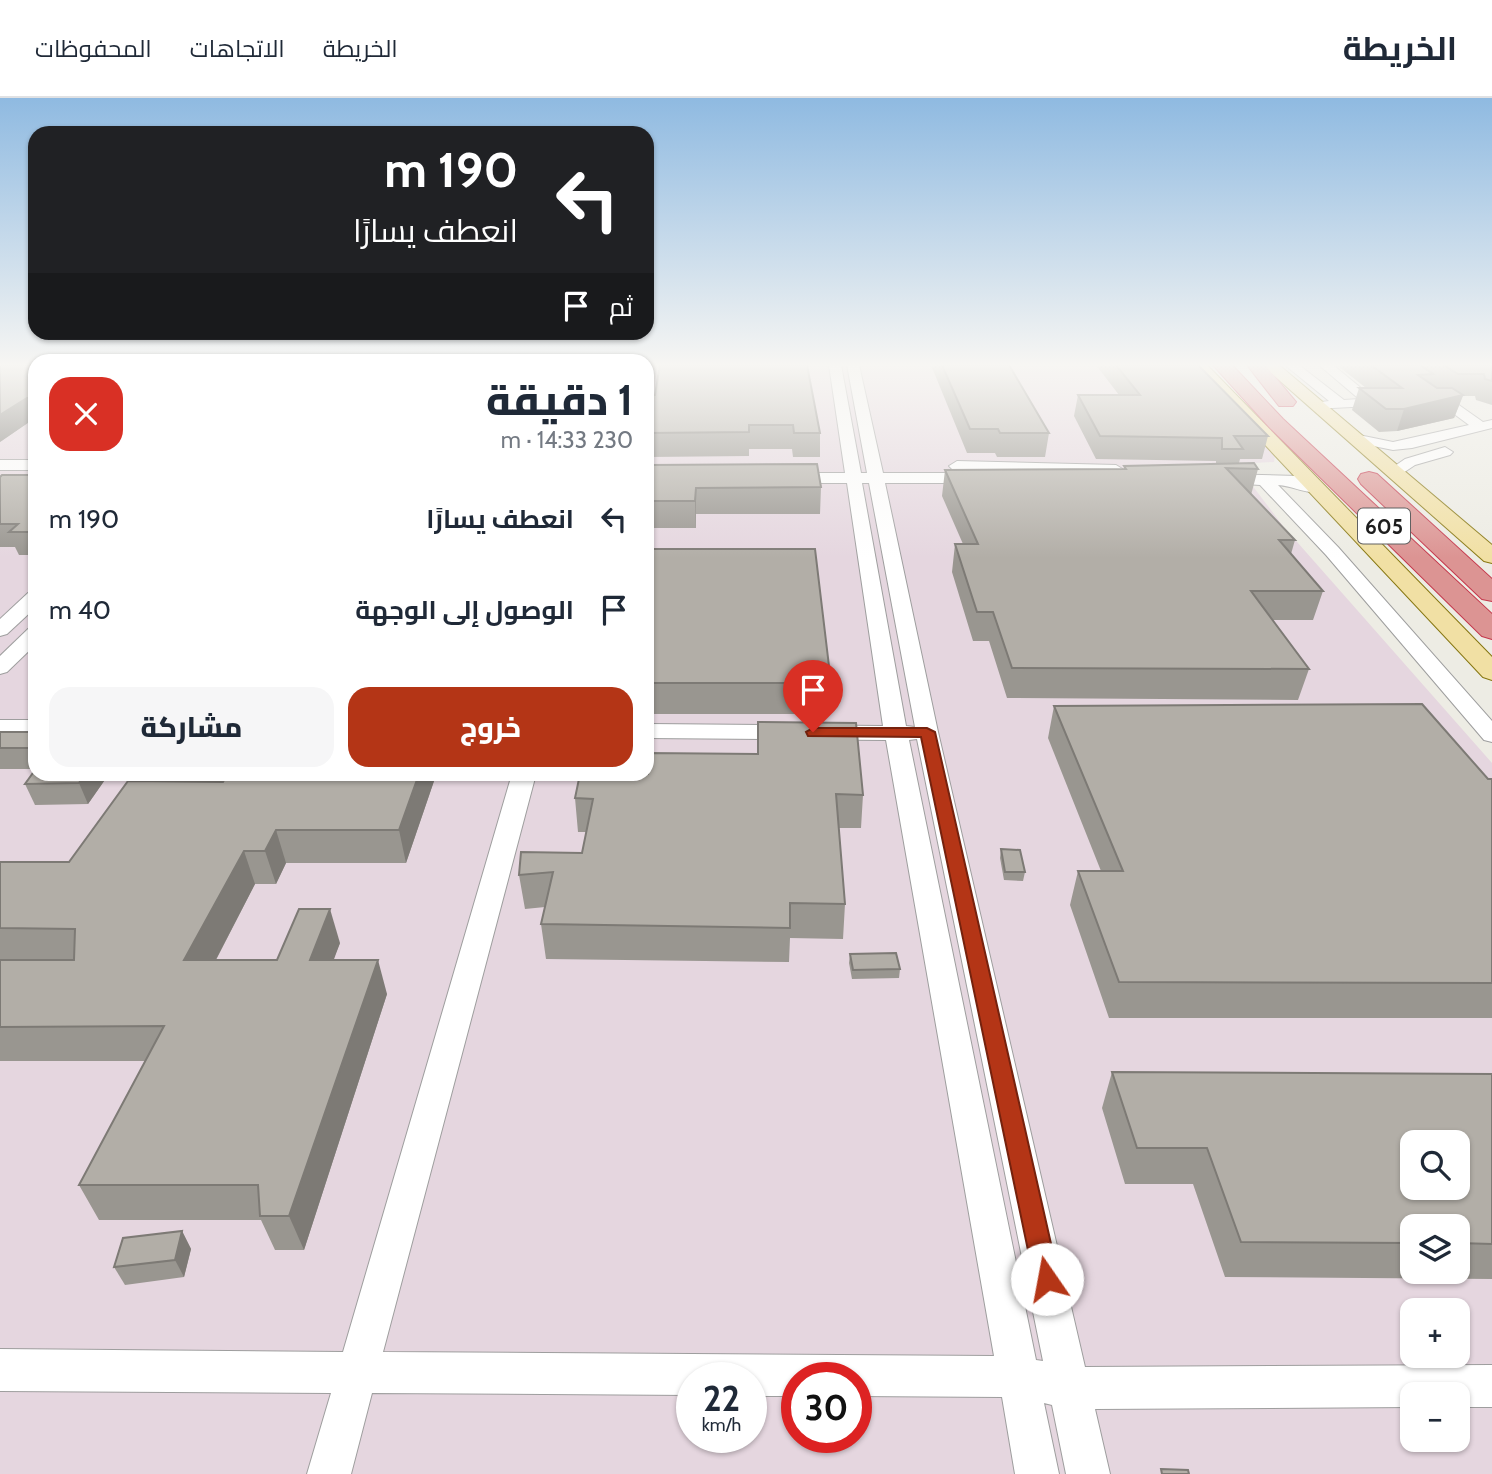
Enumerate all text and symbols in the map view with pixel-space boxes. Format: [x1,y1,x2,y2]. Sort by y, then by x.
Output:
text: الخريطة [1343,28,1457,68]
text: المحفوظات [35,34,152,63]
text: الاتجاهات [190,34,285,63]
text: الخريطة [323,34,398,63]
text: 190 m [384,140,518,199]
icon: left [542,154,633,245]
text: انعطف يسارًا [353,211,518,250]
icon: arrive [557,287,595,325]
text: ثم [609,291,633,323]
text: 1 دقيقة [486,374,633,426]
button: close [49,377,123,451]
text: 230 m · 14:33 [501,426,633,454]
icon: left [595,500,633,538]
text: 190 m [49,503,119,535]
text: انعطف يسارًا [426,503,574,535]
road number: 605 [1358,508,1410,544]
icon: arrive [595,591,633,629]
text: 40 m [49,594,111,626]
text: الوصول إلى الوجهة [355,594,574,626]
pin [783,660,843,732]
icon: arrive [794,671,832,709]
button: مشاركة [49,687,334,767]
button: خروج [348,687,633,767]
map controls [1400,1130,1470,1452]
button: search [1400,1130,1470,1200]
button: layers [1400,1214,1470,1284]
position arrow [1010,1242,1084,1316]
button: + [1400,1298,1470,1368]
speed limit sign: 30 [781,1362,872,1453]
text: 22 [703,1377,740,1420]
button: − [1400,1382,1470,1452]
text: km/h [702,1414,741,1436]

